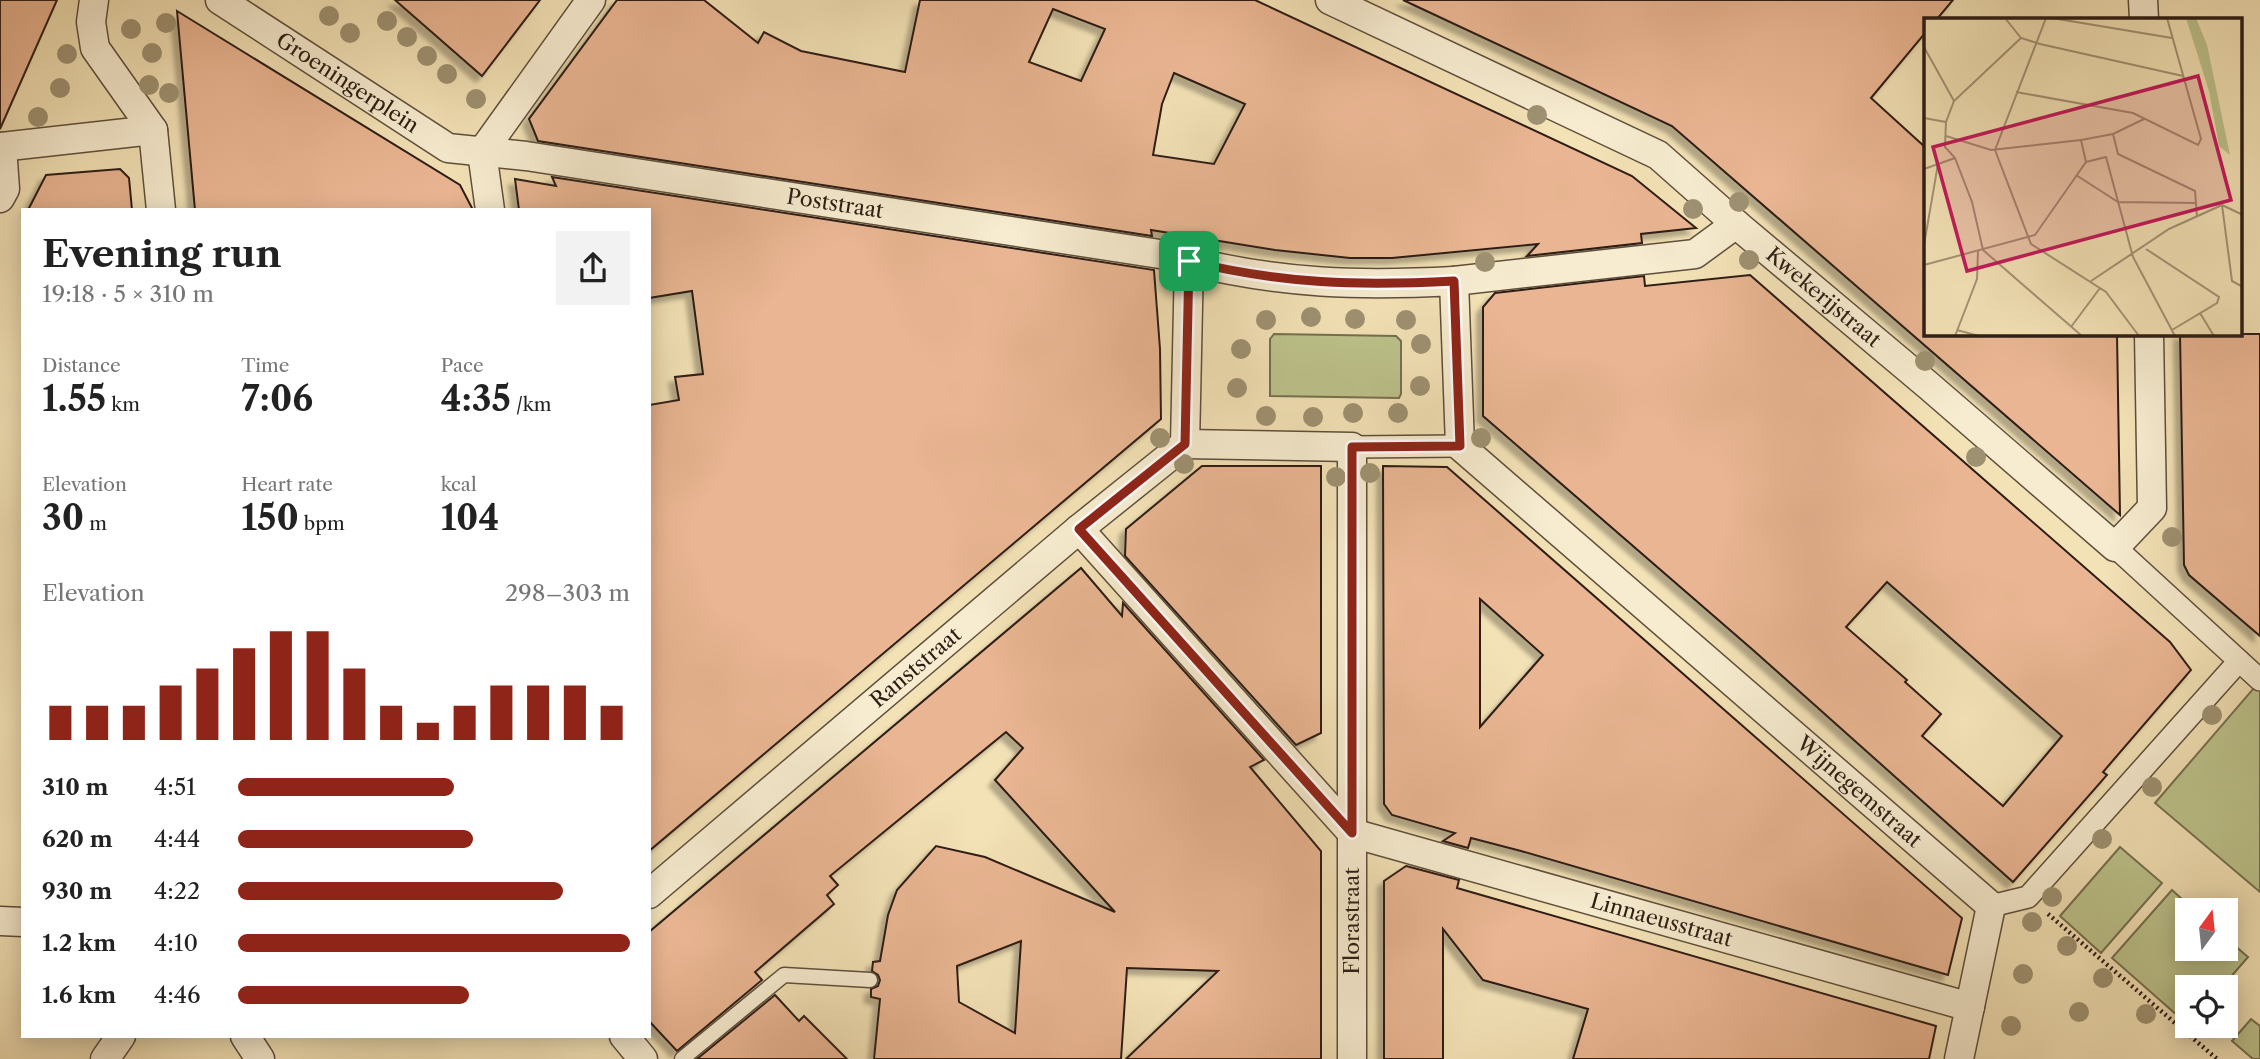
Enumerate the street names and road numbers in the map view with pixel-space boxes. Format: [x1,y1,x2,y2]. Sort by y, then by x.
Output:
street label: Groeningerplein [272,27,424,138]
street label: Poststraat [785,184,886,223]
street label: Kwekerijstraat [1761,242,1887,353]
street label: Ranststraat [865,621,966,713]
street label: Wijnegemstraat [1791,730,1928,853]
street label: Florastraat [1339,867,1364,975]
street label: Linnaeusstraat [1588,888,1736,952]

